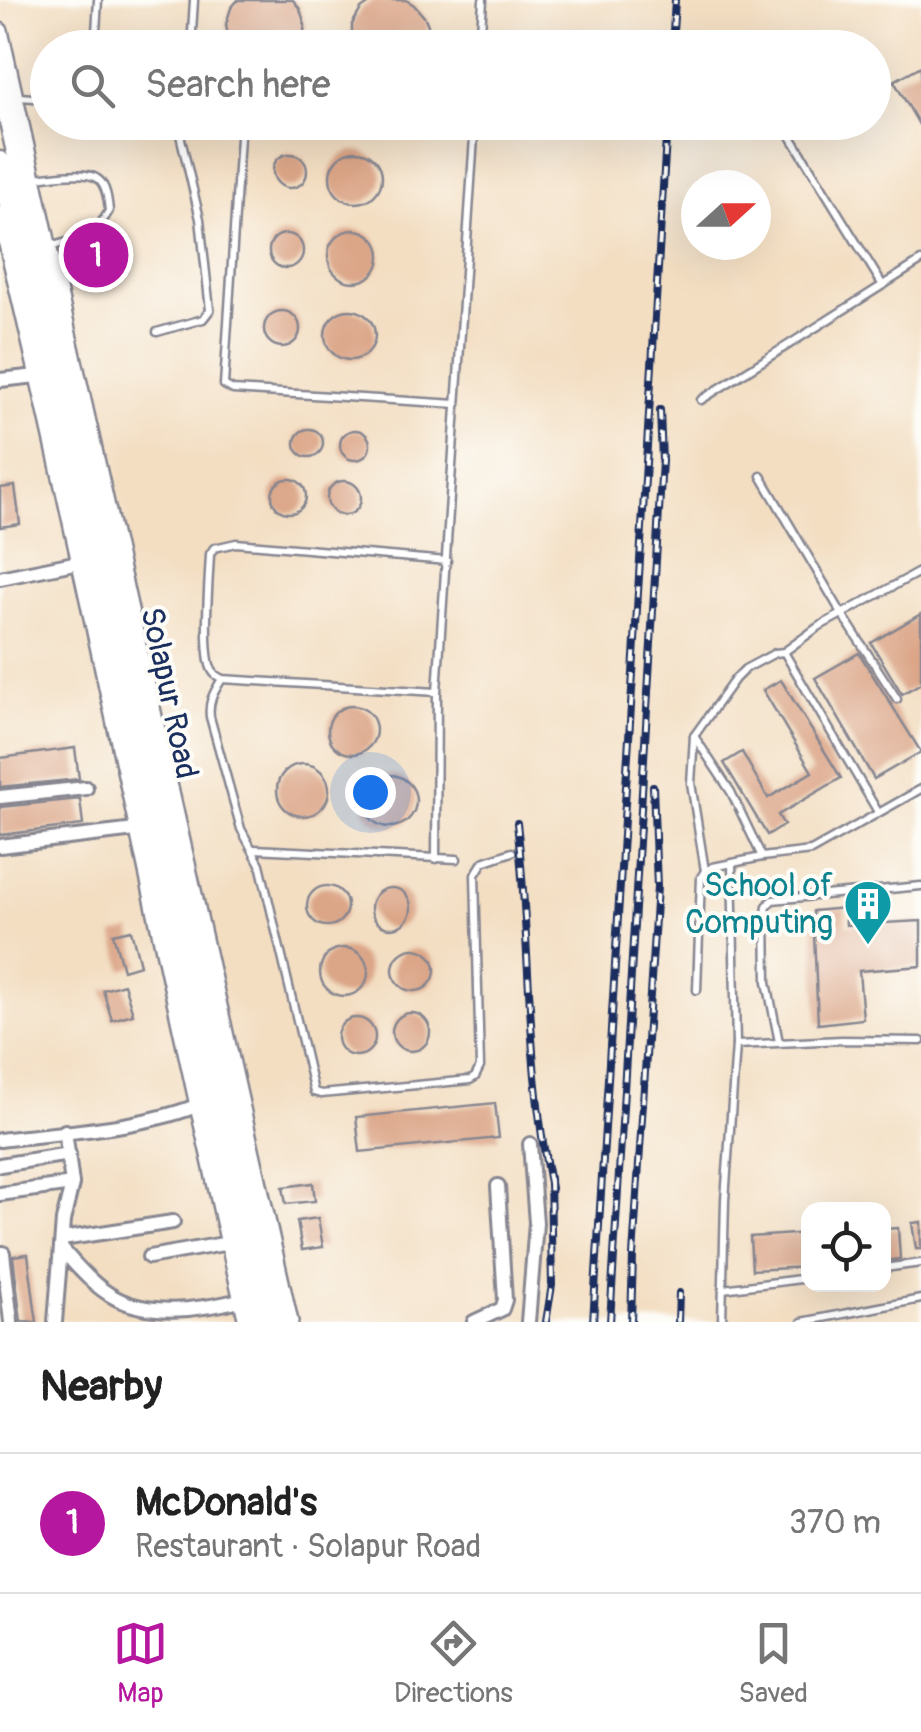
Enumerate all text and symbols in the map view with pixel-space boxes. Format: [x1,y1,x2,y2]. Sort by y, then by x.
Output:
search box [30,30,891,140]
icon: search [65,58,120,113]
text: Search here [145,61,331,109]
north arrow [681,170,771,260]
pin: 1 [64,218,128,292]
street label: Solapur Road [131,604,207,782]
your location [345,767,396,818]
place label: School of Computing [685,866,833,943]
building icon: School of Computing [842,878,894,946]
map controls [801,1202,891,1292]
button: locate [801,1202,891,1292]
text: Nearby [40,1361,162,1413]
text: McDonald's [135,1479,317,1527]
text: 1 [66,1503,79,1543]
text: 370 m [789,1503,881,1543]
text: Restaurant · Solapur Road [135,1527,481,1567]
tab: Map [113,1616,168,1711]
tab: Directions [394,1616,513,1711]
tab: Saved [739,1616,808,1711]

